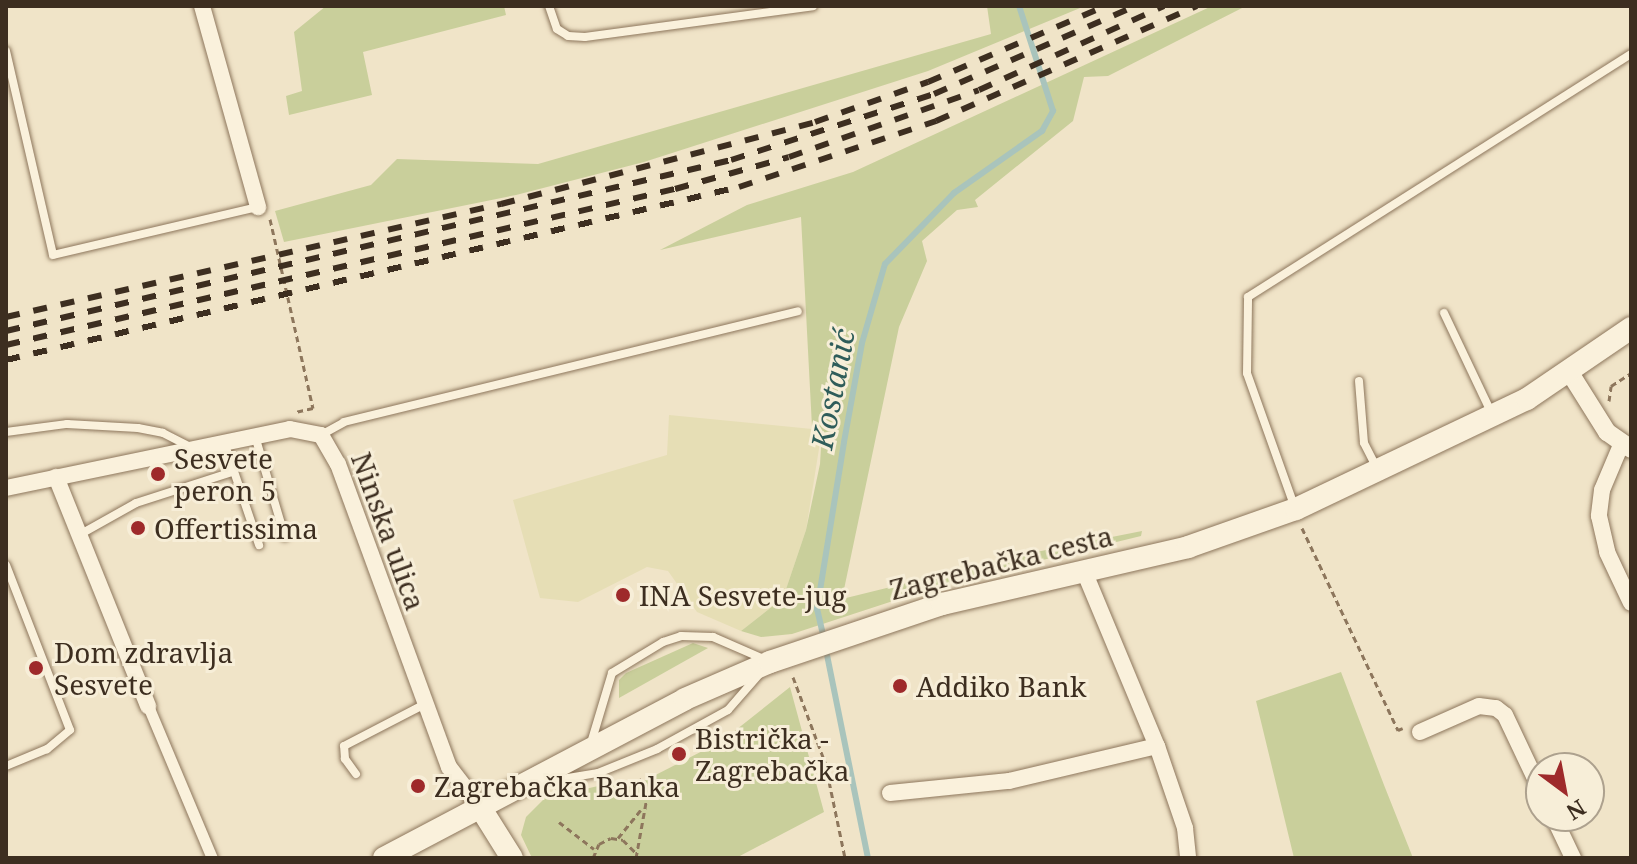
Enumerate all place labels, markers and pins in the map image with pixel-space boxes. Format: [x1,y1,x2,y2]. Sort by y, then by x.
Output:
place label: Sesvete peron 5 [174,441,277,507]
marker: Sesvete peron 5 [149,465,167,483]
place label: Offertissima [154,511,318,545]
marker: Offertissima [129,519,147,537]
place label: INA Sesvete-jug [639,578,846,612]
marker: INA Sesvete-jug [614,586,632,604]
place label: Dom zdravlja Sesvete [54,635,233,701]
marker: Dom zdravlja Sesvete [25,657,47,679]
place label: Addiko Bank [916,669,1086,703]
marker: Addiko Bank [891,677,909,695]
place label: Bistrička - Zagrebačka [695,721,849,787]
marker: Bistrička - Zagrebačka [670,745,688,763]
place label: Zagrebačka Banka [434,769,680,803]
marker: Zagrebačka Banka [409,777,427,795]

